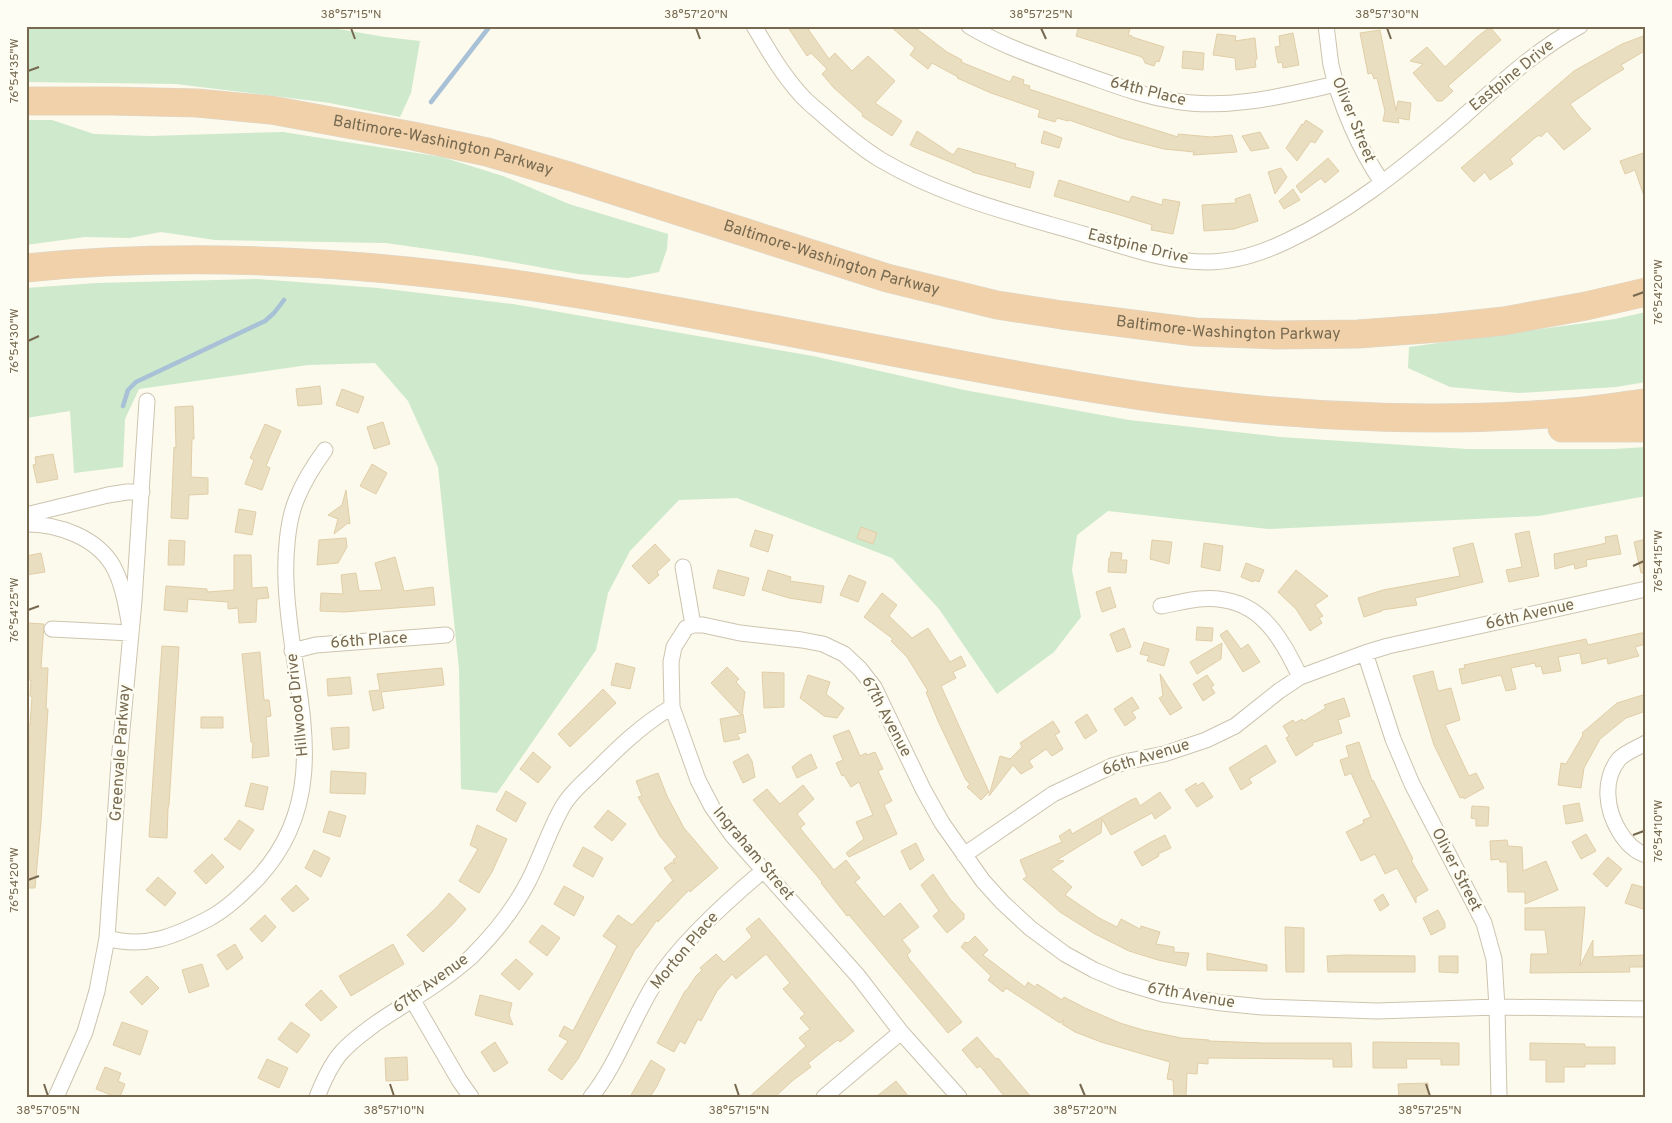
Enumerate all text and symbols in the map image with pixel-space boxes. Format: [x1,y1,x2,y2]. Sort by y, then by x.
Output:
text: 38°57'15"N [321,7,381,23]
text: 38°57'20"N [664,7,728,23]
text: 38°57'25"N [1009,7,1073,23]
text: 38°57'30"N [1355,7,1419,23]
street label: Eastpine Drive [1466,36,1558,116]
text: 76°54'35"W [7,38,23,104]
street label: 64th Place [1108,73,1188,111]
street label: Oliver Street [1327,74,1379,166]
street label: Baltimore-Washington Parkway [331,112,555,181]
street label: Baltimore-Washington Parkway [721,216,942,301]
street label: Eastpine Drive [1085,225,1191,269]
text: 76°54'20"W [1651,259,1667,325]
text: 76°54'30"W [7,308,23,374]
street label: Baltimore-Washington Parkway [1115,312,1341,345]
text: 76°54'15"W [1651,530,1667,592]
text: 76°54'25"W [7,577,23,643]
street label: 66th Avenue [1484,595,1576,635]
street label: 66th Place [330,628,408,654]
street label: Hillwood Drive [283,652,313,758]
street label: 67th Avenue [856,673,916,761]
street label: Greenvale Parkway [106,684,136,822]
street label: 66th Avenue [1100,735,1192,781]
text: 76°54'10"W [1651,800,1667,862]
street label: Ingraham Street [708,803,798,905]
street label: Oliver Street [1426,825,1486,915]
text: 76°54'20"W [7,847,23,913]
street label: Morton Place [647,908,723,994]
street label: 67th Avenue [389,950,473,1018]
street label: 67th Avenue [1146,978,1236,1014]
text: 38°57'05"N [16,1103,80,1119]
text: 38°57'10"N [363,1103,425,1119]
text: 38°57'15"N [709,1103,769,1119]
text: 38°57'20"N [1053,1103,1117,1119]
text: 38°57'25"N [1398,1103,1462,1119]

